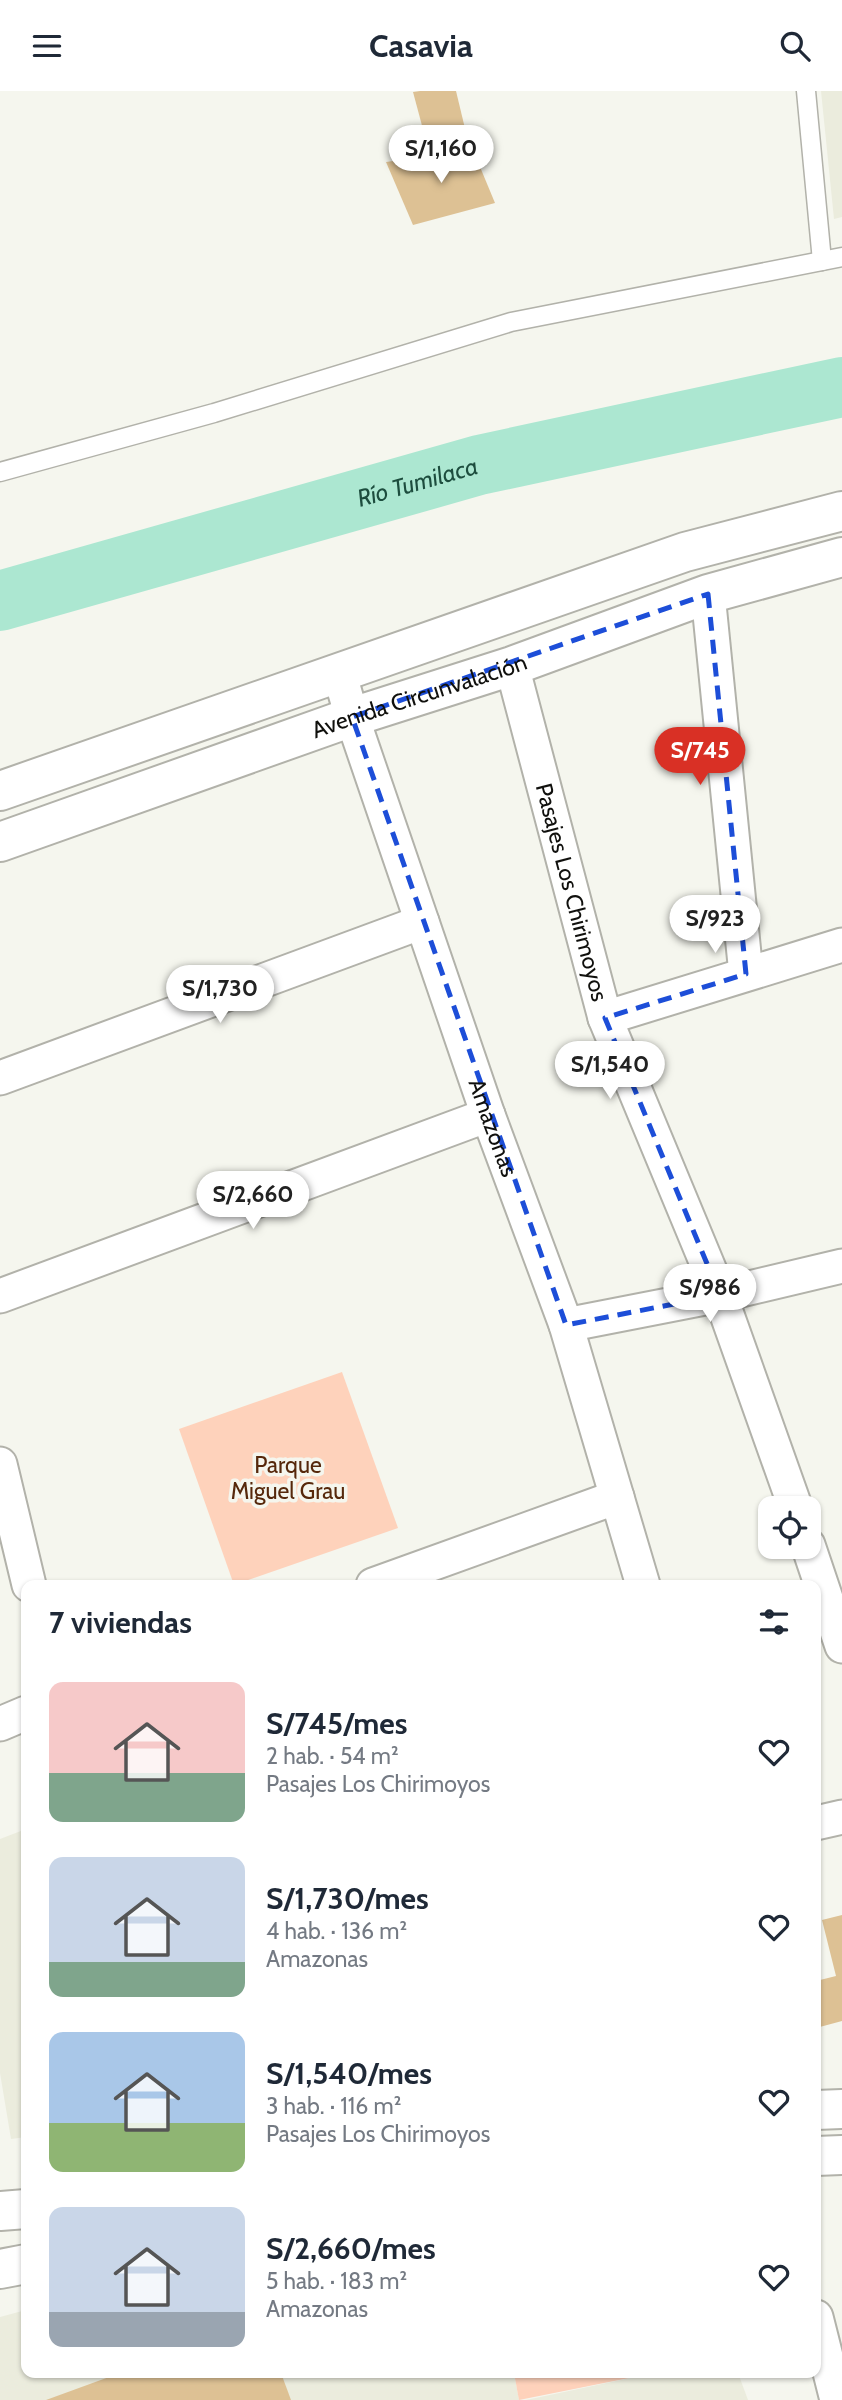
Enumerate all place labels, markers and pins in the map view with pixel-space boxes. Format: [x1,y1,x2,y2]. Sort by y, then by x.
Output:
pin: S/1,160 [376,125,506,185]
pin: S/745 [651,727,749,787]
pin: S/923 [666,895,764,955]
pin: S/1,730 [155,965,285,1025]
pin: S/1,540 [545,1041,675,1101]
pin: S/2,660 [188,1171,318,1231]
pin: S/986 [661,1265,759,1324]

